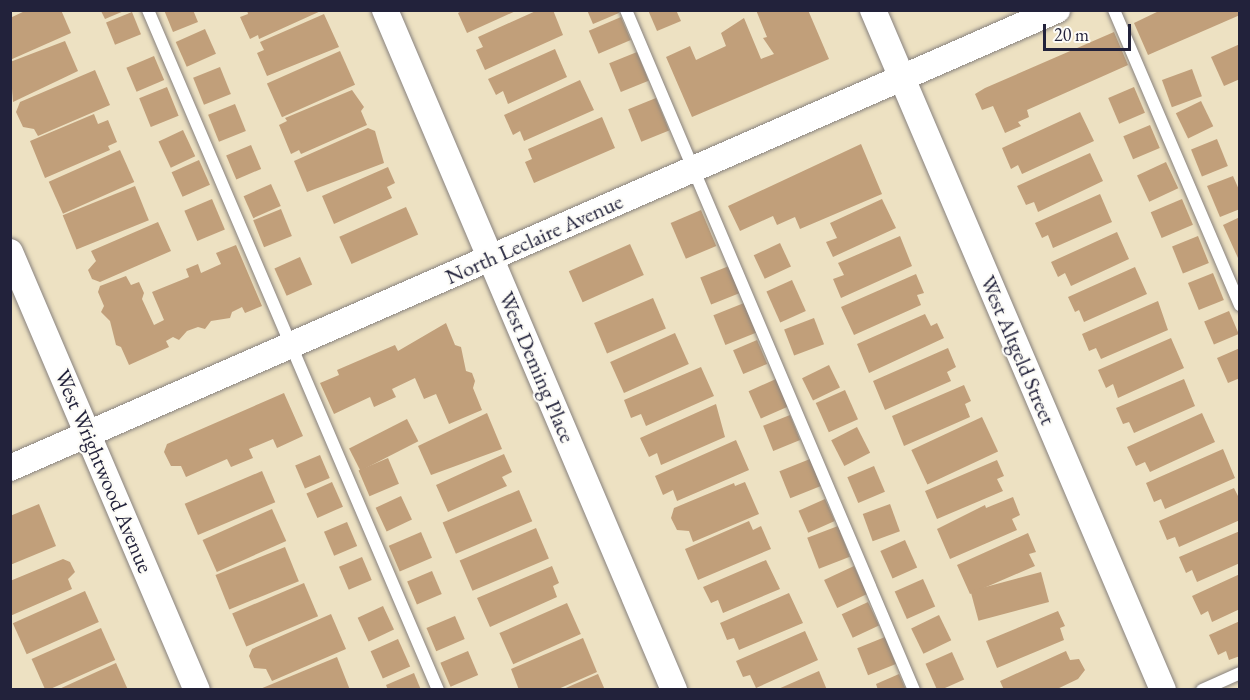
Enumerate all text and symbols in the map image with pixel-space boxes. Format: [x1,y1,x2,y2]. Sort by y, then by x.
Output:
scale bar [1046,12,1134,50]
text: 20 m [1054,23,1089,46]
street label: North Leclaire Avenue [441,188,627,290]
street label: West Altgeld Street [975,271,1061,429]
street label: West Deming Place [493,288,581,446]
street label: West Wrightwood Avenue [49,365,159,577]

